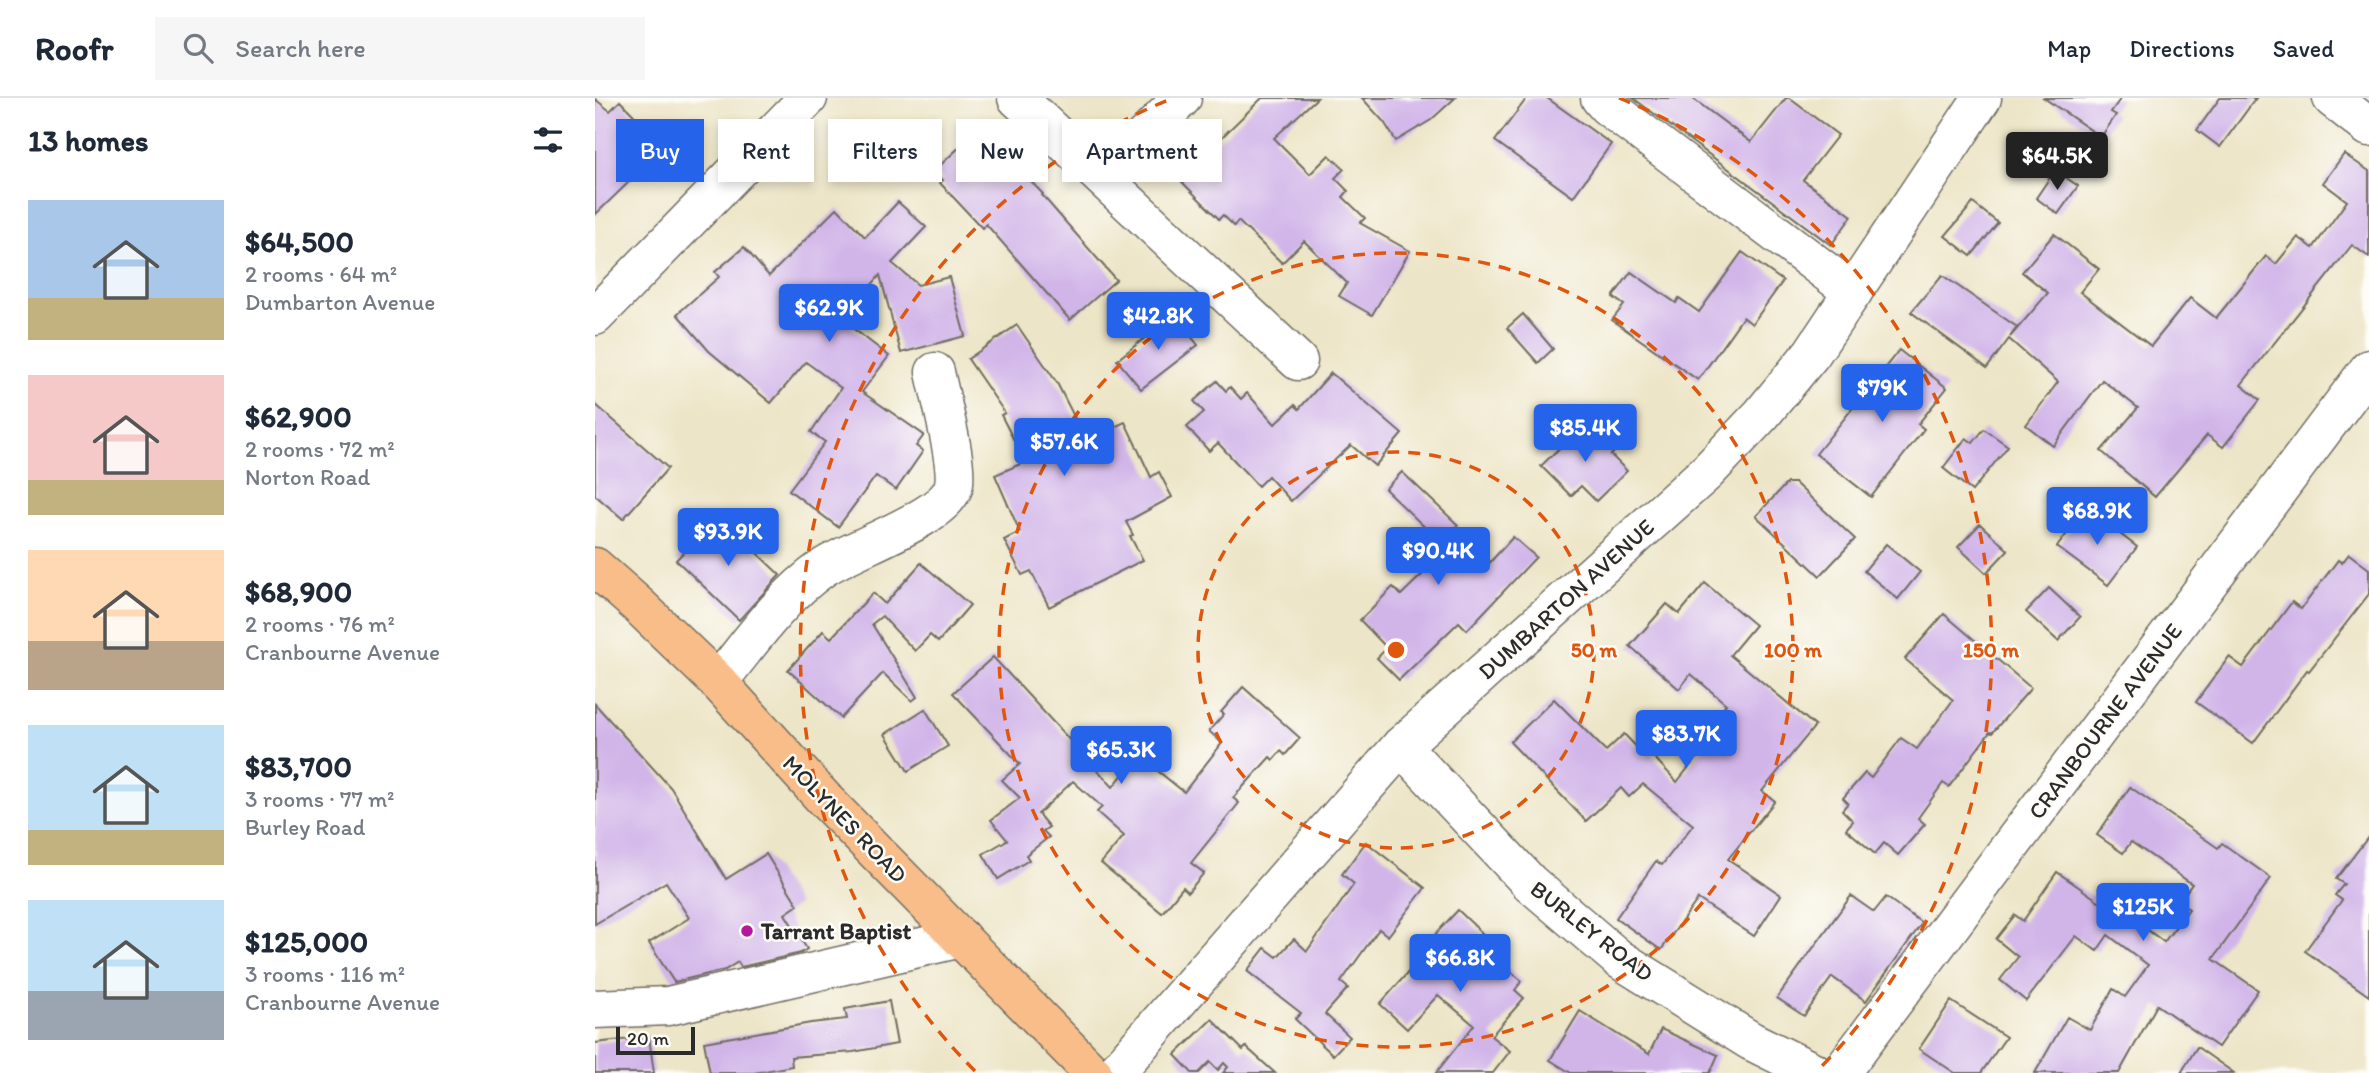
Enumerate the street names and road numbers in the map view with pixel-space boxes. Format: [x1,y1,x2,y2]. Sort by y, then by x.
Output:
street label: DUMBARTON AVENUE [1472,513,1660,685]
street label: CRANBOURNE AVENUE [2022,617,2188,825]
street label: MOLYNES ROAD [777,749,913,889]
street label: BURLEY ROAD [1525,874,1659,988]

